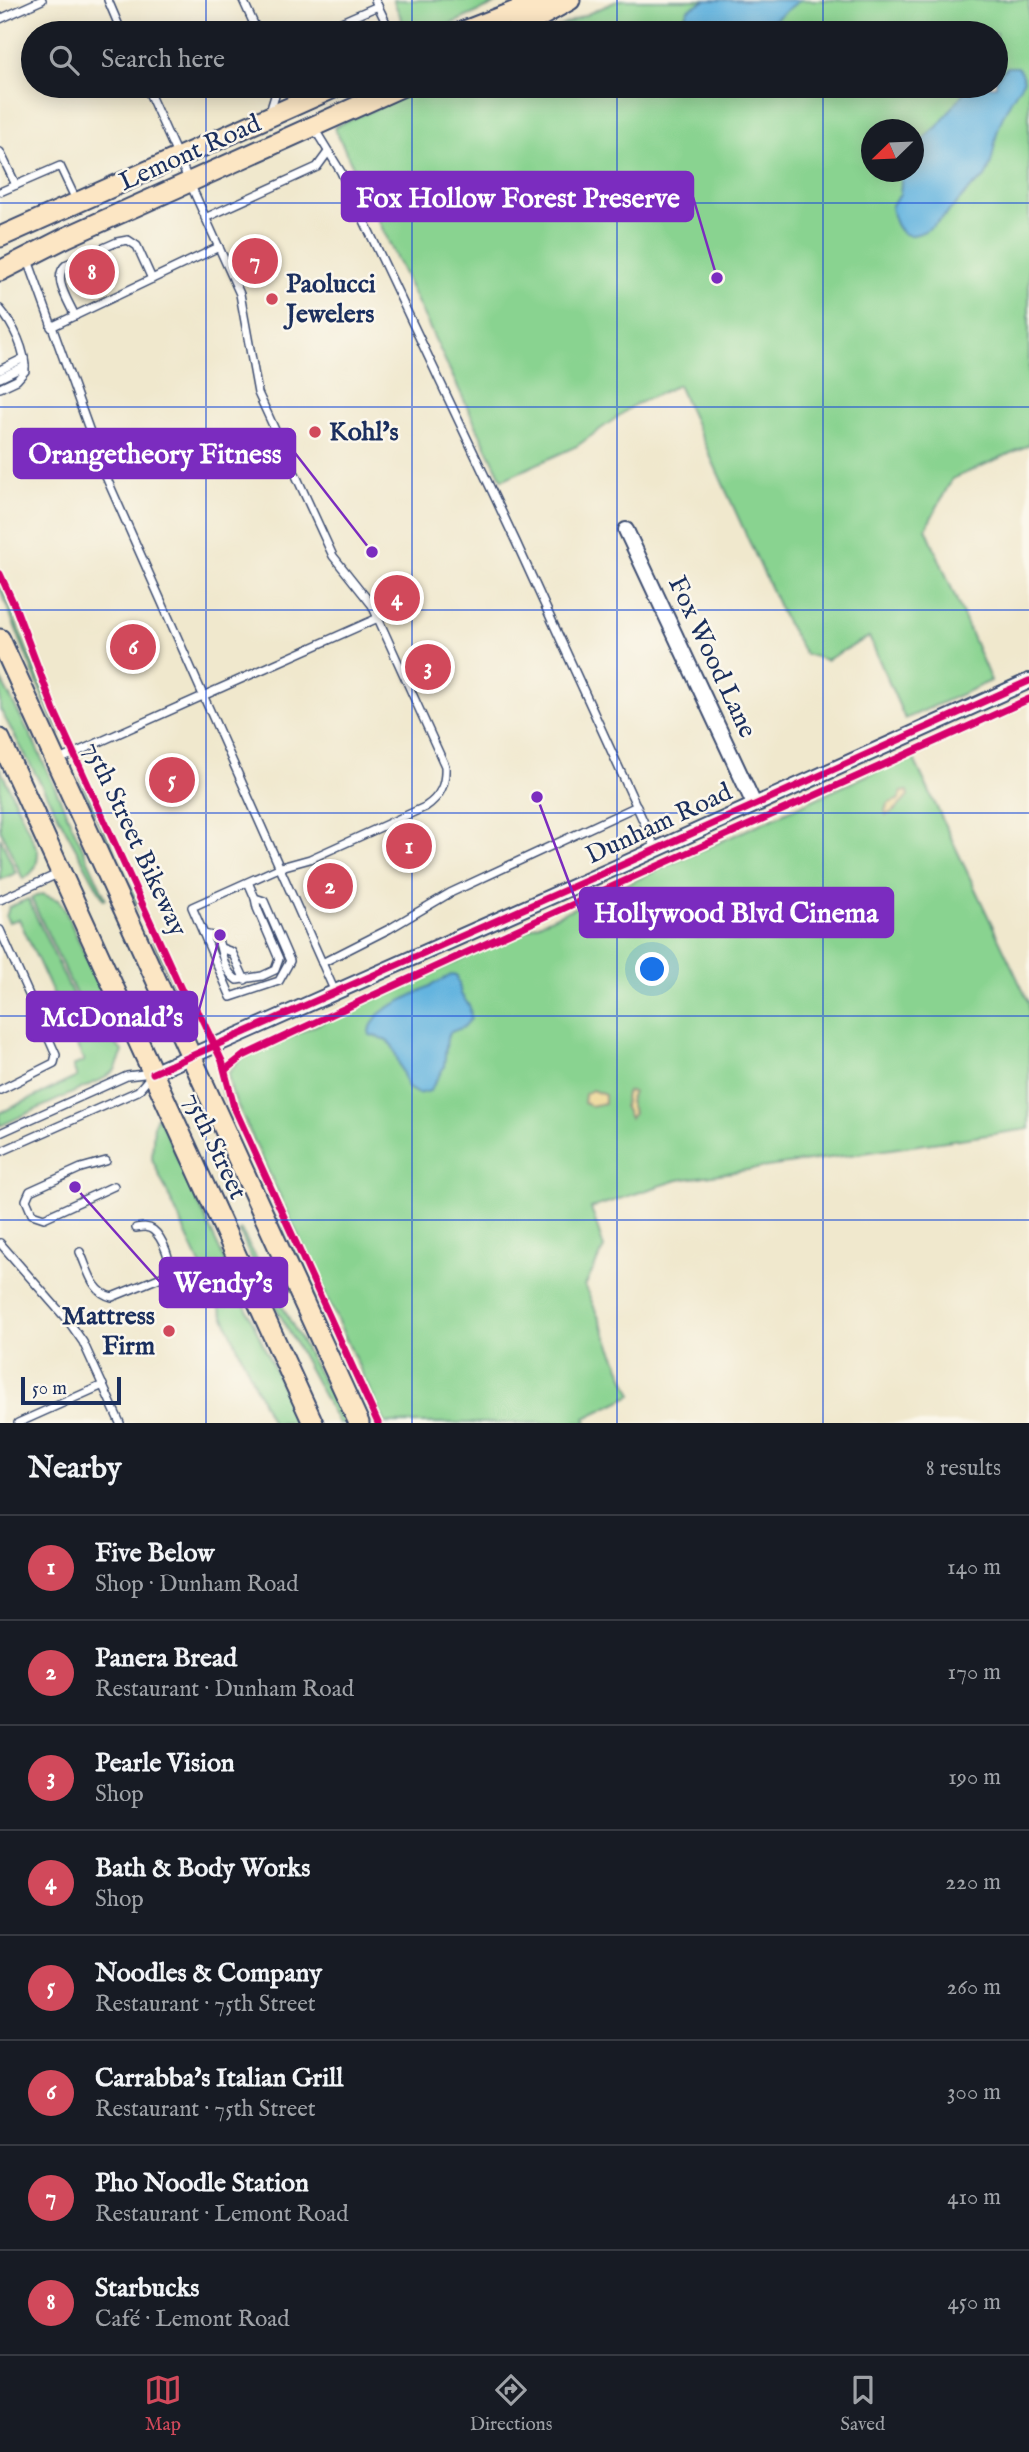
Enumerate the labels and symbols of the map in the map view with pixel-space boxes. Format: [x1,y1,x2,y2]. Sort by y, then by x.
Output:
street label: Lemont Road [114,107,266,199]
north arrow [861,119,924,182]
callout: Fox Hollow Forest Preserve [342,172,693,221]
text: Fox Hollow Forest Preserve [356,182,680,217]
pin: 7 [232,235,278,287]
pin: 8 [69,246,115,298]
place label: Paolucci Jewelers [283,268,376,331]
marker: Paolucci Jewelers [264,291,280,307]
place label: Kohl's [329,416,399,449]
marker: Kohl's [307,424,323,440]
callout: Orangetheory Fitness [14,429,295,478]
text: Orangetheory Fitness [28,438,282,473]
street label: Fox Wood Lane [660,571,764,743]
pin: 4 [374,572,420,624]
pin: 6 [110,621,156,673]
pin: 3 [405,641,451,693]
street label: 75th Street Bikeway [76,737,194,941]
pin: 5 [149,754,195,806]
street label: Dunham Road [581,776,738,872]
pin: 1 [386,820,432,872]
pin: 2 [307,860,353,912]
callout: Hollywood Blvd Cinema [580,888,893,937]
text: Hollywood Blvd Cinema [594,897,879,932]
your location [635,952,669,986]
callout: McDonald's [27,992,197,1041]
text: McDonald's [41,1001,183,1036]
street label: 75th Street [176,1087,254,1205]
callout: Wendy's [160,1258,287,1307]
text: Wendy's [172,1267,273,1302]
place label: Mattress Firm [62,1300,155,1363]
marker: Mattress Firm [161,1323,177,1339]
scale bar [21,1374,121,1406]

